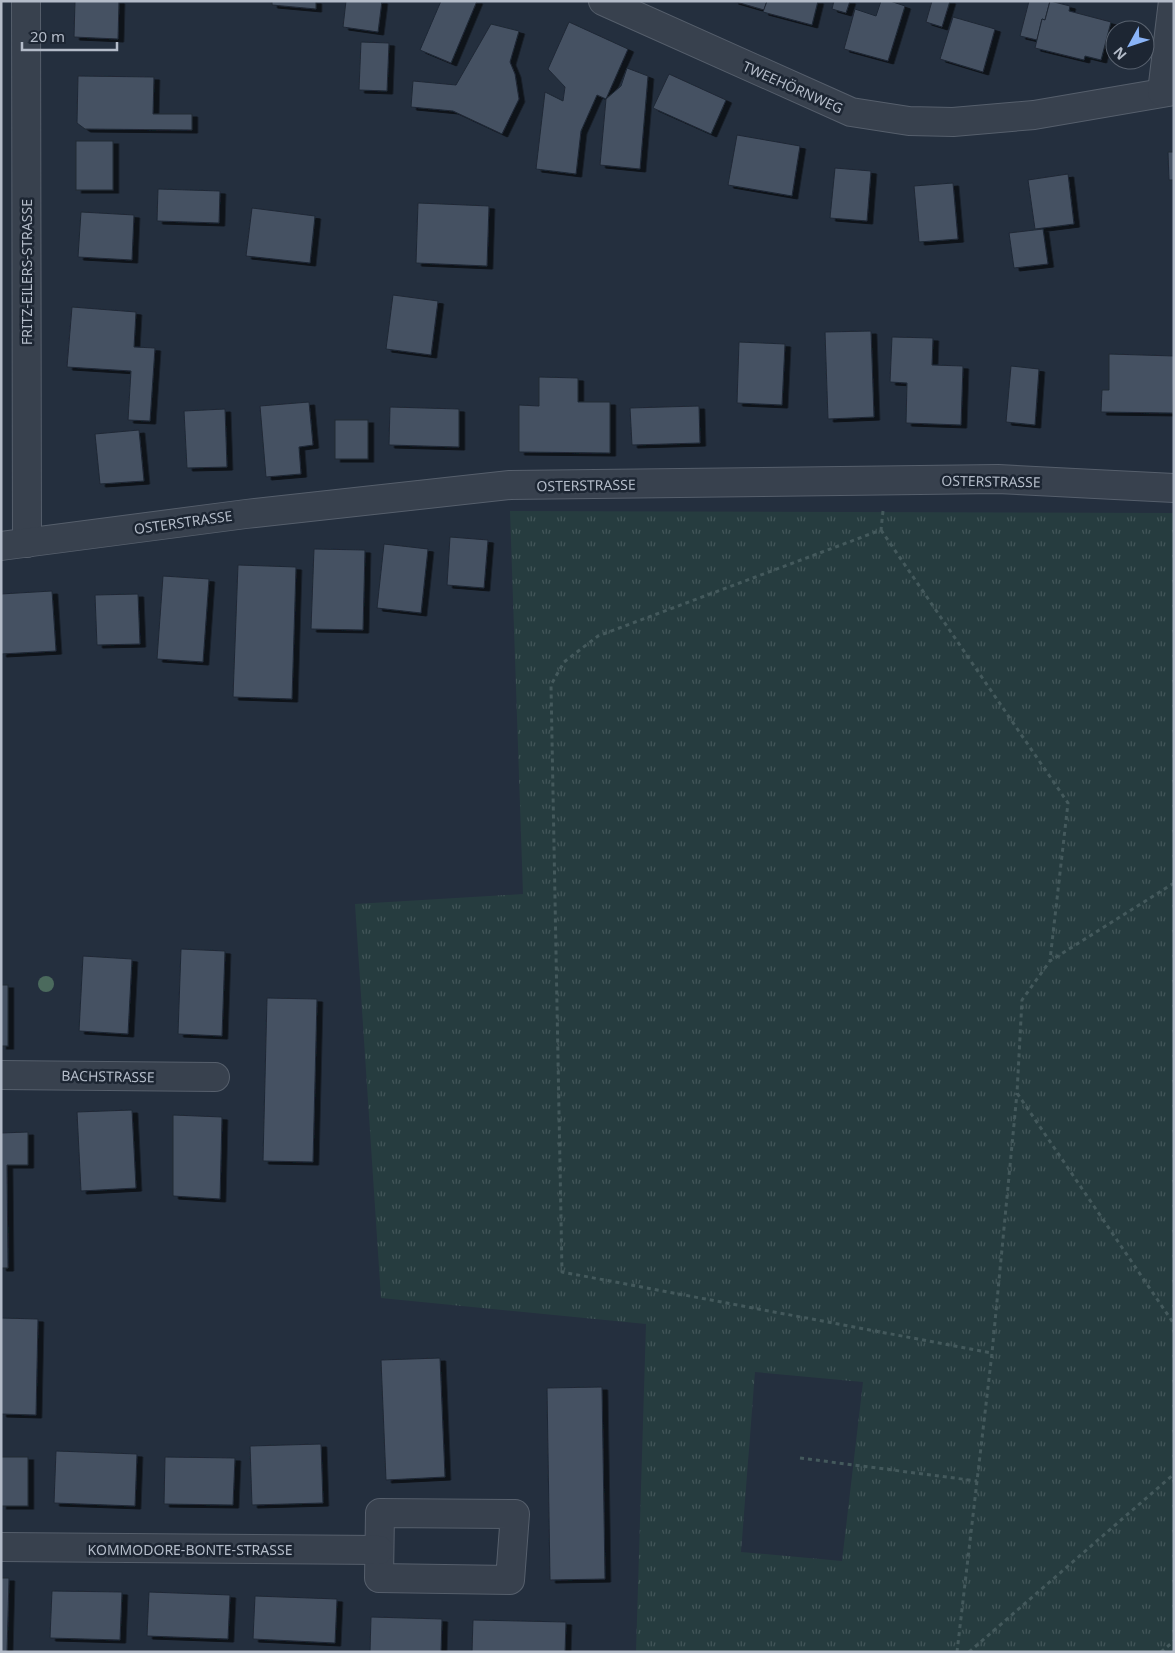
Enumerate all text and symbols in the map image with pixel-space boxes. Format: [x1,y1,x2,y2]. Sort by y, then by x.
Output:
scale bar [22,20,118,52]
north arrow [1105,20,1155,70]
text: 20 m [30,26,65,46]
text: N [1109,43,1131,64]
street label: TWEEHÖRNWEG [740,56,846,118]
street label: FRITZ-EILERS-STRASSE [17,199,36,345]
street label: OSTERSTRASSE [941,471,1041,491]
street label: OSTERSTRASSE [536,475,636,495]
street label: OSTERSTRASSE [133,506,233,538]
street label: BACHSTRASSE [61,1066,155,1086]
street label: KOMMODORE-BONTE-STRASSE [88,1540,292,1559]

